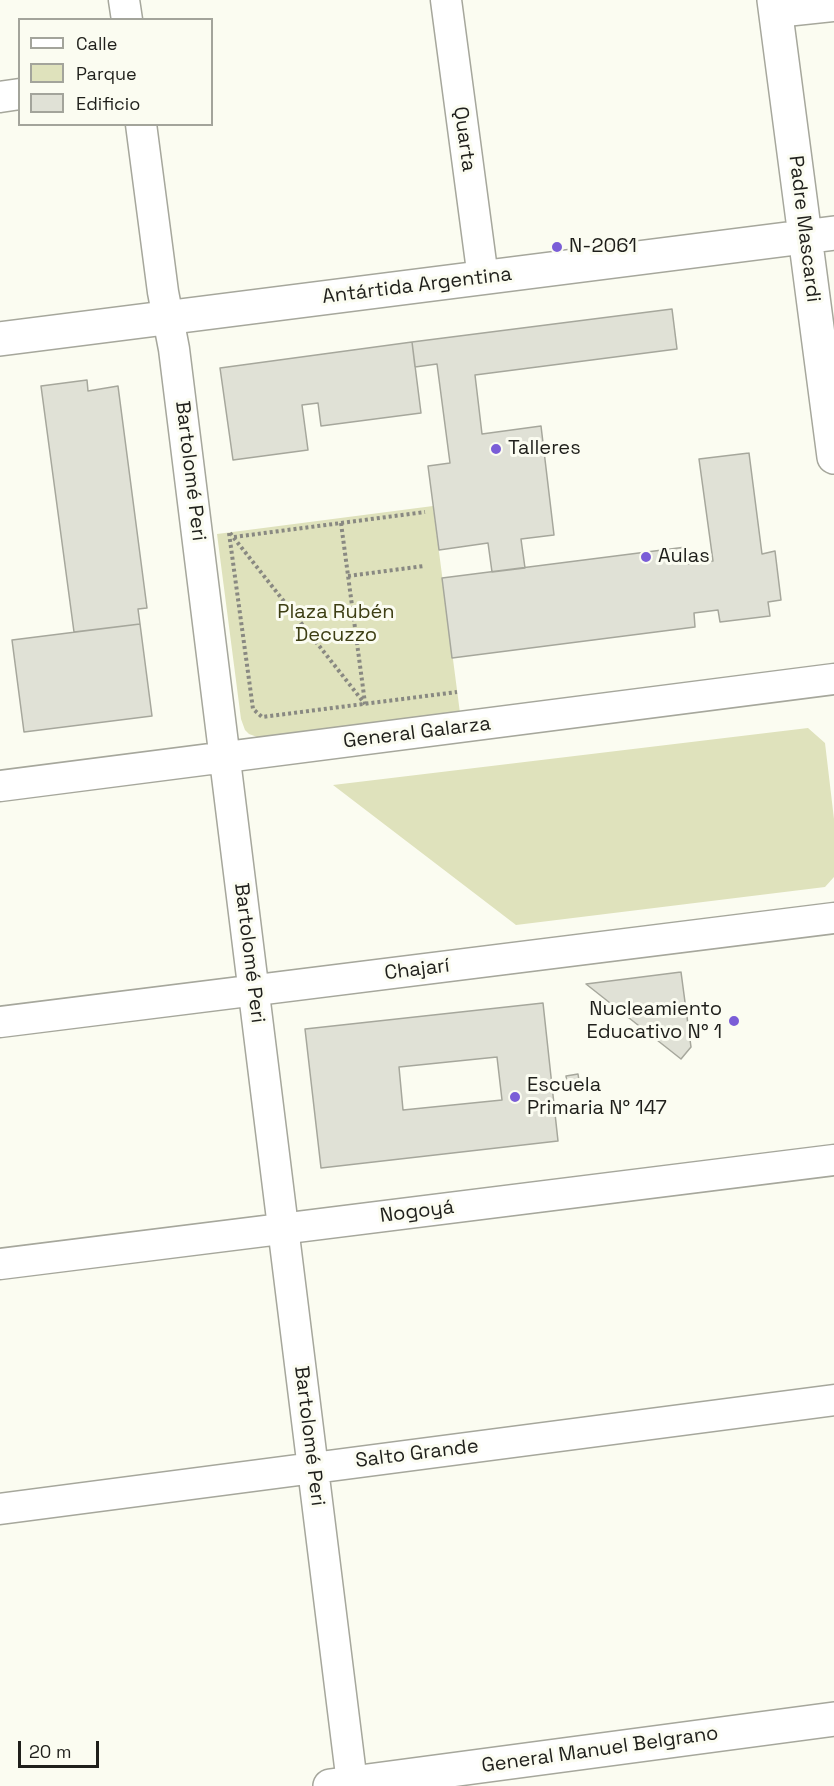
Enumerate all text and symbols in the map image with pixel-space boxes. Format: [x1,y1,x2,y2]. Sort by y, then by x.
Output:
legend [18,18,213,126]
text: Calle [76,32,117,55]
text: Parque [76,62,137,85]
text: Edificio [76,92,140,115]
street label: Quarta [448,105,480,173]
street label: Padre Mascardi [783,154,825,304]
place label: N-2061 [569,235,637,259]
marker: N-2061 [550,240,564,254]
street label: Antártida Argentina [321,262,513,310]
street label: Bartolomé Peri [170,400,210,542]
place label: Talleres [508,437,581,461]
marker: Talleres [489,442,503,456]
place label: Aulas [658,545,710,569]
marker: Aulas [639,550,653,564]
park label: Plaza Rubén Decuzzo [277,601,395,648]
street label: General Galarza [342,712,492,754]
street label: Bartolomé Peri [229,882,269,1024]
street label: Chajarí [383,954,451,986]
place label: Nucleamiento Educativo N° 1 [586,998,722,1045]
marker: Nucleamiento Educativo N° 1 [727,1014,741,1028]
place label: Escuela Primaria N° 147 [527,1074,667,1121]
marker: Escuela Primaria N° 147 [508,1090,522,1104]
street label: Nogoyá [379,1196,455,1228]
street label: Bartolomé Peri [289,1365,329,1507]
street label: Salto Grande [354,1435,480,1473]
street label: General Manuel Belgrano [480,1721,720,1779]
scale bar [21,1729,102,1767]
text: 20 m [29,1740,72,1763]

